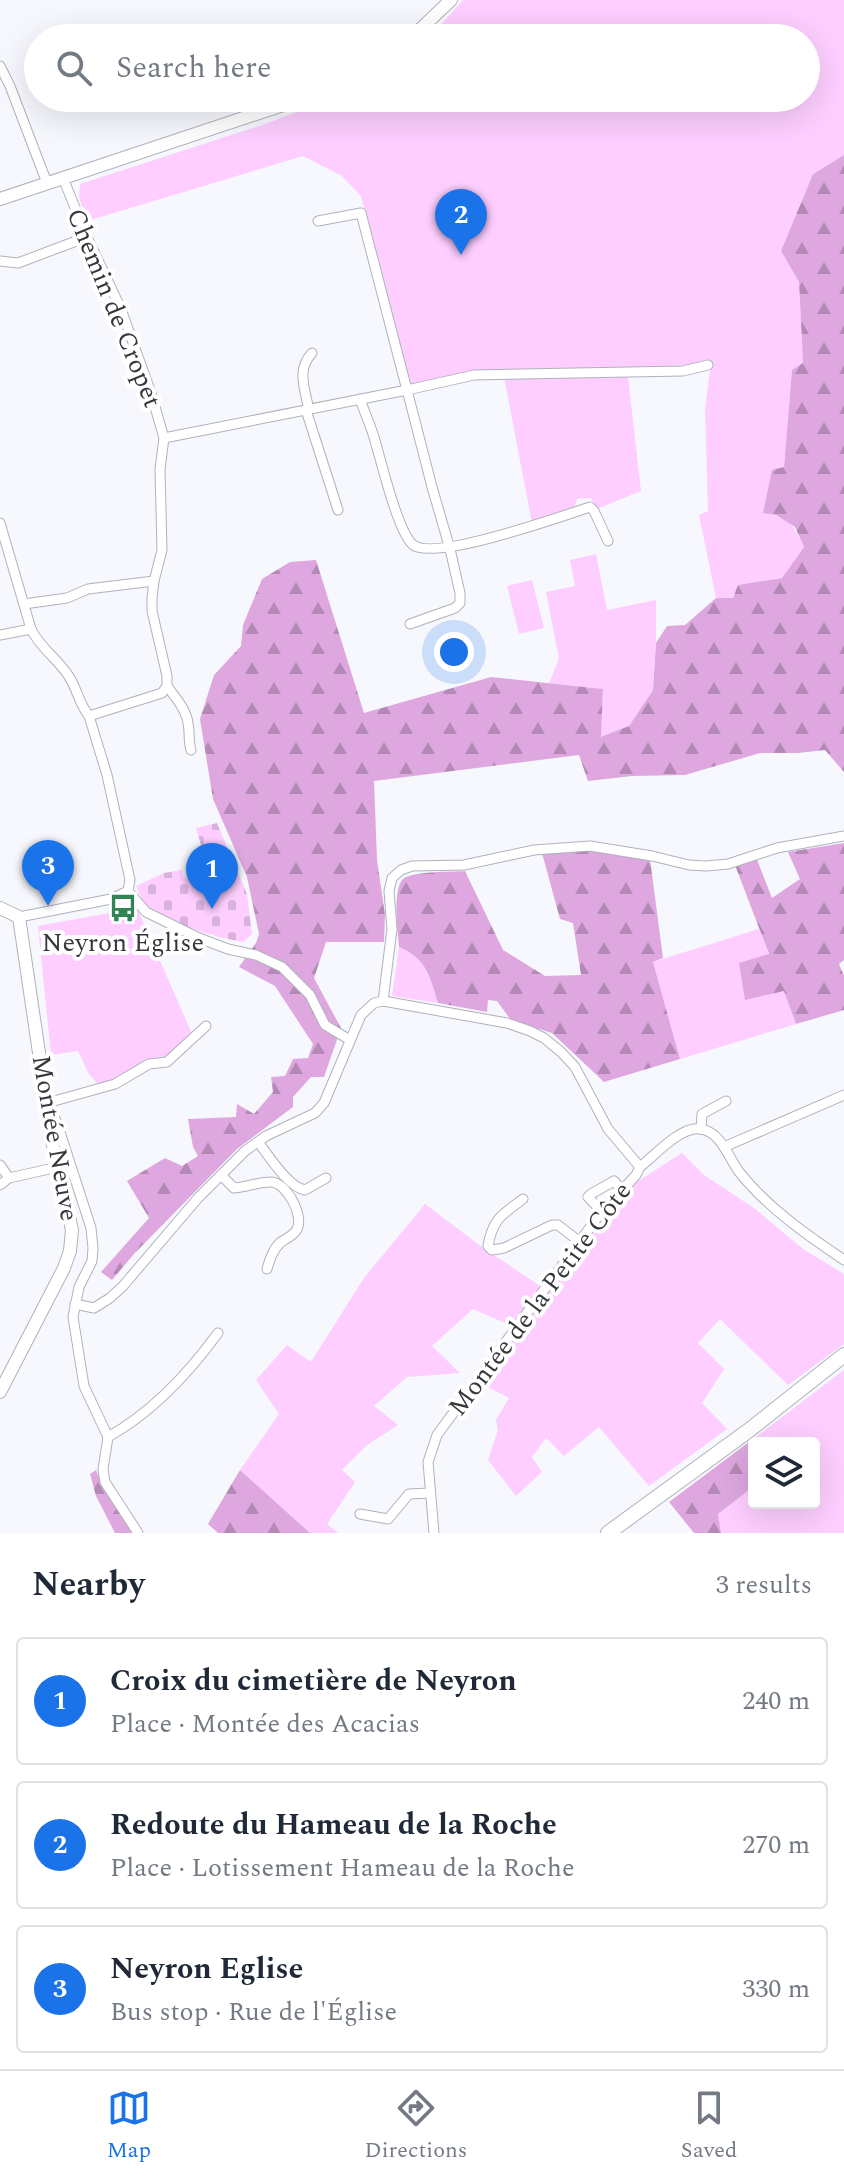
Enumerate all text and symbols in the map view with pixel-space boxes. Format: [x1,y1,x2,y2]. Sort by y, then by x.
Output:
search box [24,24,820,112]
text: Search here [116,45,272,91]
icon: search [52,46,96,90]
pin: 2 [435,189,487,255]
street label: Chemin de Cropet [56,202,172,414]
your location [434,632,474,672]
pin: 3 [22,840,74,906]
pin: 1 [186,843,238,909]
bus stop icon: Neyron Église [108,893,138,923]
place label: Neyron Église [42,923,204,963]
street label: Montée Neuve [21,1052,89,1224]
street label: Montée de la Petite Côte [438,1173,642,1425]
map controls [748,1437,820,1509]
button: layers [748,1437,820,1509]
text: Nearby [32,1559,145,1611]
text: 3 results [716,1565,812,1605]
text: Croix du cimetière de Neyron [110,1658,517,1704]
text: 1 [53,1681,67,1721]
text: 240 m [742,1681,810,1721]
text: Place · Montée des Acacias [110,1704,420,1744]
text: Redoute du Hameau de la Roche [110,1802,557,1848]
text: 2 [53,1825,67,1865]
text: 270 m [742,1825,810,1865]
text: Place · Lotissement Hameau de la Roche [110,1848,575,1888]
text: Neyron Eglise [110,1946,304,1992]
text: 3 [53,1969,67,2009]
text: 330 m [742,1969,810,2009]
text: Bus stop · Rue de l'Église [110,1992,397,2032]
tab: Map [107,2086,151,2167]
tab: Directions [365,2086,467,2167]
tab: Saved [681,2086,737,2167]

